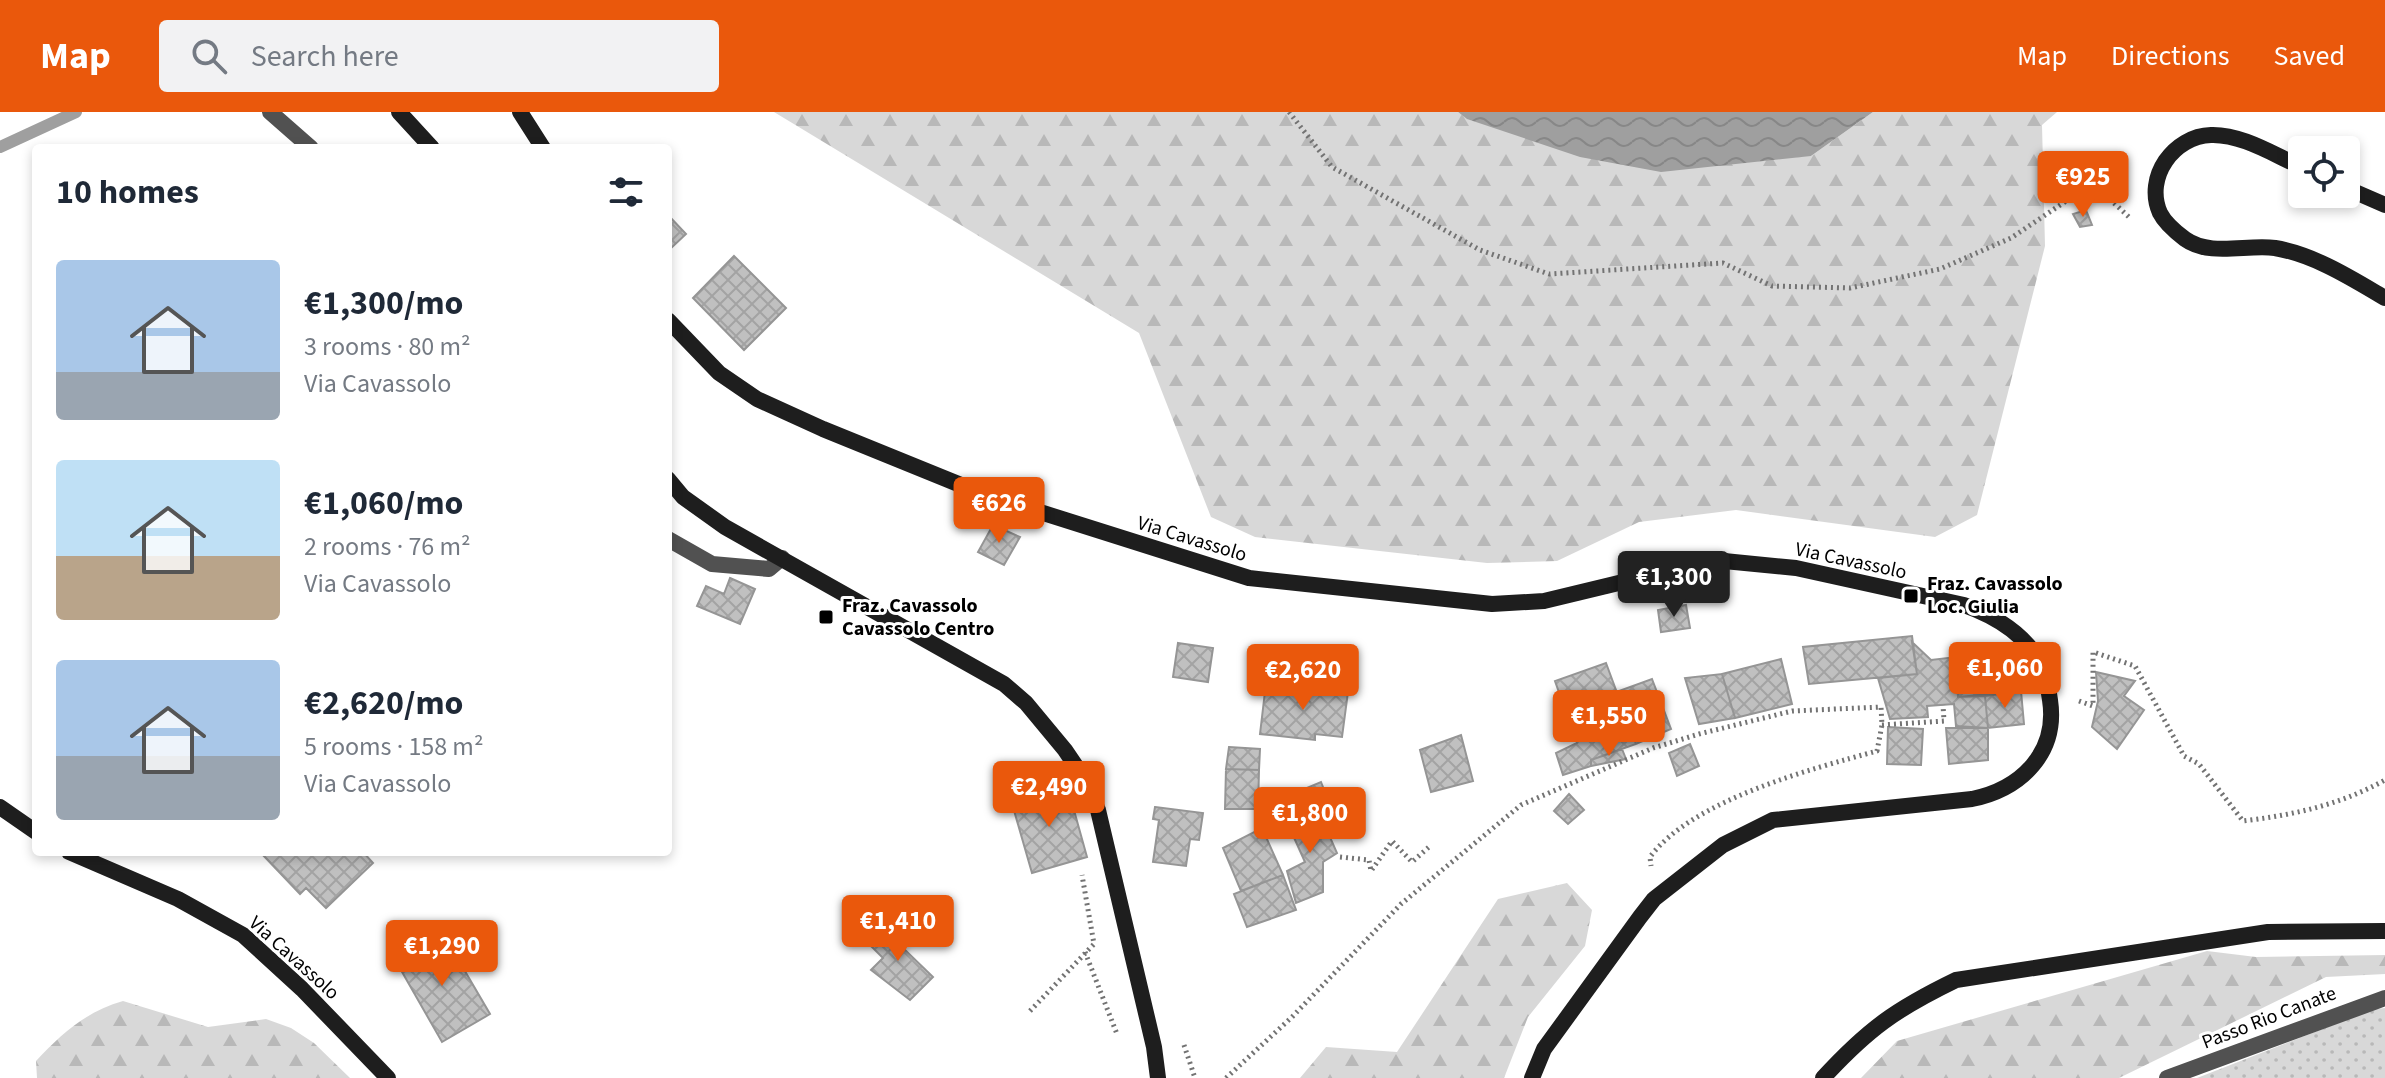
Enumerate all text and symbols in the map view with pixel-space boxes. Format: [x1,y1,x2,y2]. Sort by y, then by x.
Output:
search box [159,20,719,92]
text: Map [40,29,111,83]
icon: search [187,34,231,78]
text: Search here [251,35,399,78]
text: Map [2017,36,2067,76]
text: Directions [2111,36,2230,76]
text: Saved [2274,36,2345,76]
map controls [2288,136,2360,208]
button: locate [2288,136,2360,208]
pin: €925 [2036,151,2130,219]
text: €925 [2056,158,2110,195]
text: 10 homes [56,168,199,217]
icon: filters [604,170,648,214]
text: €1,300/mo [304,279,464,328]
icon: home [120,292,216,388]
text: 3 rooms · 80 m² [304,328,471,365]
text: Via Cavassolo [304,365,451,402]
pin: €626 [952,477,1046,545]
text: €1,060/mo [304,479,464,528]
text: €626 [972,484,1026,521]
icon: home [120,492,216,588]
street label: Via Cavassolo [1134,509,1250,569]
text: 2 rooms · 76 m² [304,528,471,565]
street label: Via Cavassolo [1793,536,1909,586]
pin: €1,300 [1609,551,1739,619]
text: €1,300 [1636,558,1712,595]
text: Via Cavassolo [304,565,451,602]
place label: Fraz. Cavassolo Loc. Giulia [1927,570,2063,621]
marker: Fraz. Cavassolo Loc. Giulia [1902,587,1920,605]
place label: Fraz. Cavassolo Cavassolo Centro [842,592,994,643]
marker: Fraz. Cavassolo Cavassolo Centro [817,608,835,626]
pin: €1,060 [1940,642,2070,710]
pin: €2,620 [1238,644,1368,712]
text: €1,060 [1967,649,2043,686]
text: €2,620 [1265,651,1341,688]
text: €2,620/mo [304,679,464,728]
pin: €1,550 [1544,690,1674,758]
icon: home [120,692,216,788]
text: €1,550 [1571,697,1647,734]
text: 5 rooms · 158 m² [304,728,483,765]
pin: €2,490 [984,761,1114,829]
text: Via Cavassolo [304,765,451,802]
text: €2,490 [1011,768,1087,805]
pin: €1,800 [1245,787,1375,855]
text: €1,800 [1272,794,1348,831]
pin: €1,410 [833,895,963,963]
text: €1,410 [860,902,936,939]
street label: Via Cavassolo [243,910,345,1006]
pin: €1,290 [377,920,507,988]
text: €1,290 [404,927,480,964]
street label: Passo Rio Canate [2198,979,2340,1057]

